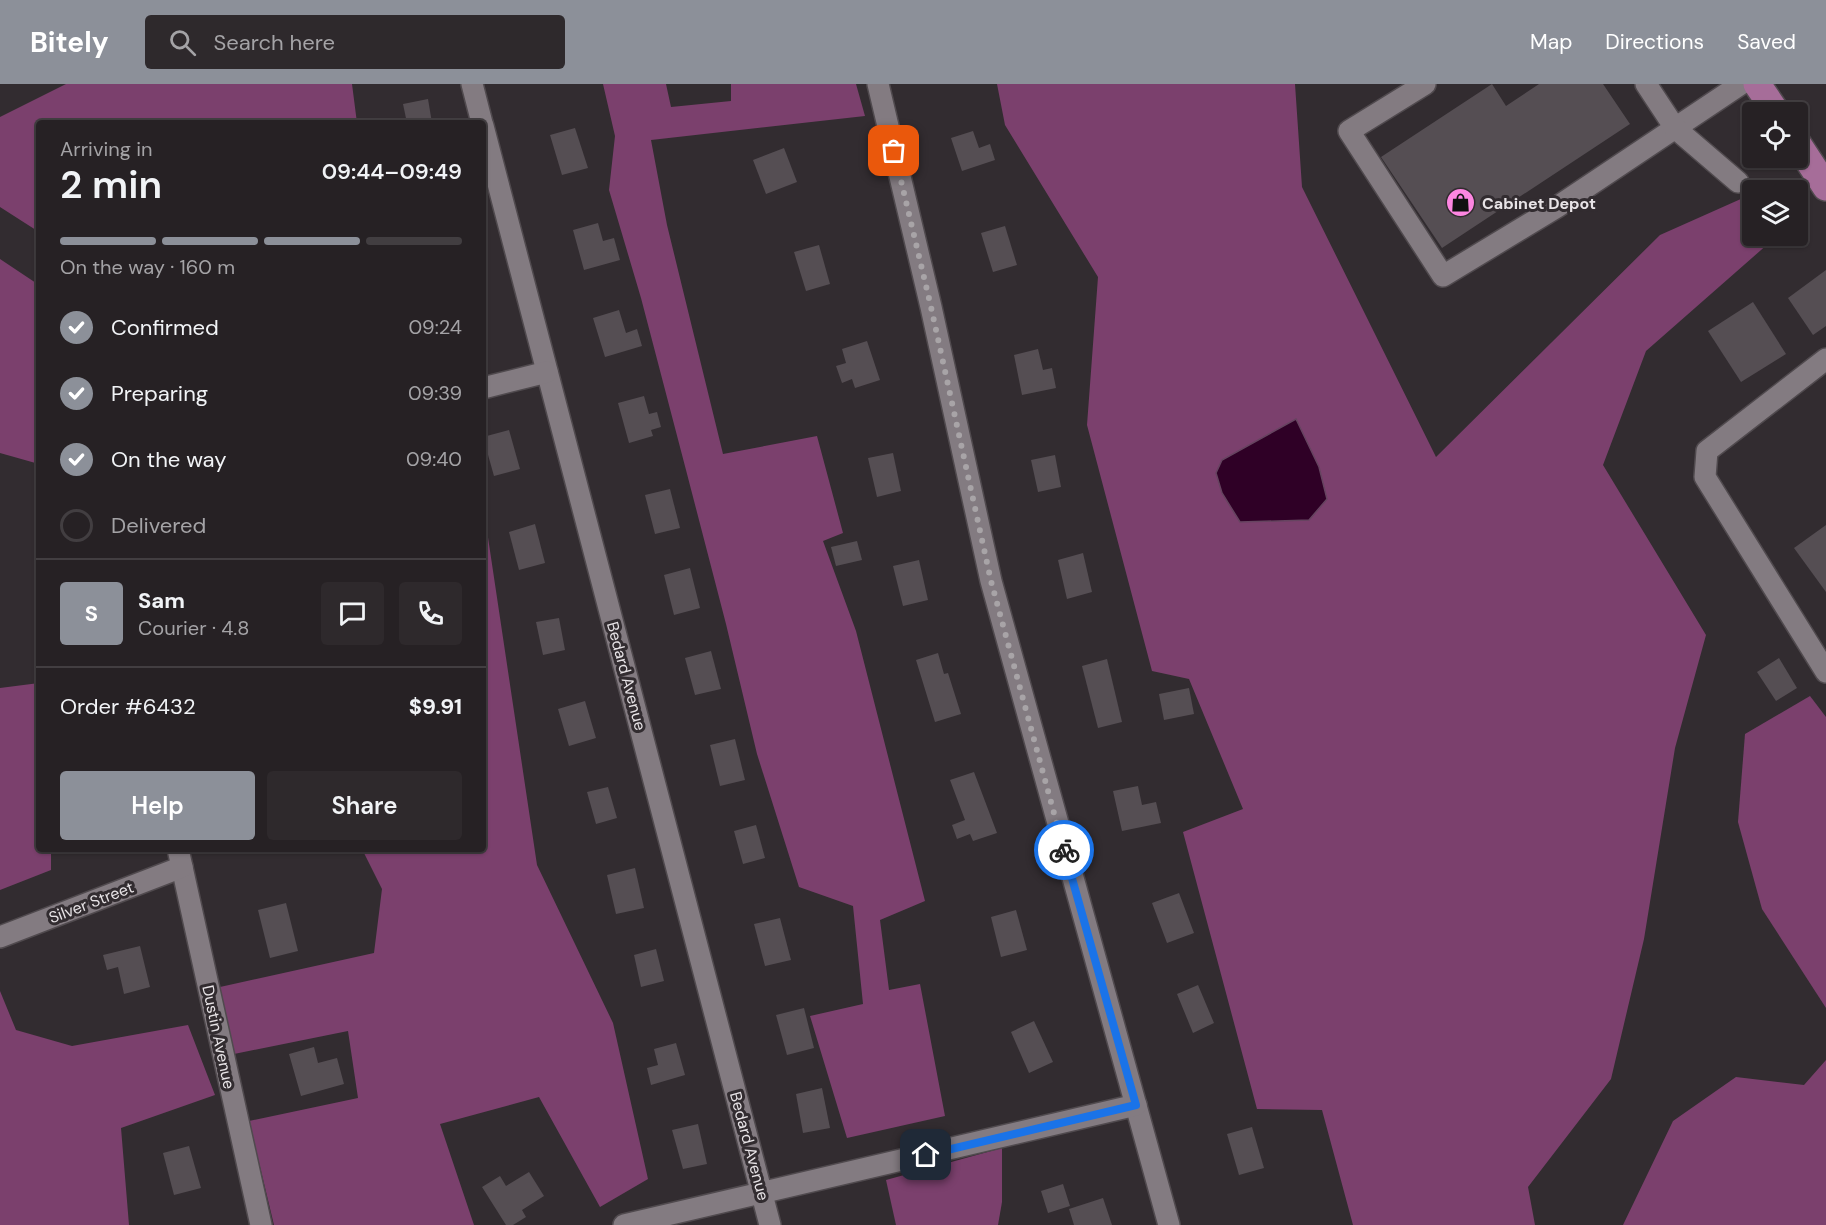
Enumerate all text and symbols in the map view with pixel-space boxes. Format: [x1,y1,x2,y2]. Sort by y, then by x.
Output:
search box [145,15,565,69]
text: Bitely [30,24,109,61]
icon: search [166,26,199,59]
text: Search here [214,28,335,57]
text: Map [1530,28,1572,56]
text: Directions [1605,28,1704,56]
text: Saved [1737,28,1796,56]
map controls [1742,102,1808,246]
button: locate [1742,102,1808,168]
pin [868,125,919,176]
icon: bag [877,134,910,167]
text: Arriving in [60,136,152,162]
text: 09:44–09:49 [322,157,462,186]
text: 2 min [60,159,162,210]
button: layers [1742,180,1808,246]
shop icon: Cabinet Depot [1445,187,1477,219]
place label: Cabinet Depot [1482,193,1596,214]
text: On the way · 160 m [60,254,235,280]
icon: check [60,311,93,344]
text: Confirmed [111,313,219,342]
text: 09:24 [408,314,462,340]
icon: check [60,377,93,410]
text: Preparing [111,379,208,408]
text: 09:39 [408,380,462,406]
icon: check [60,443,93,476]
text: On the way [111,445,226,474]
text: 09:40 [406,446,462,472]
text: Delivered [111,511,206,540]
button: chat [321,582,384,645]
button: phone [399,582,462,645]
text: Sam [138,586,185,615]
text: S [85,599,98,628]
text: Courier · 4.8 [138,615,249,641]
street label: Bedard Avenue [602,619,651,733]
text: Order #6432 [60,692,196,721]
text: $9.91 [409,692,462,721]
button: Help [60,771,255,840]
button: Share [267,771,462,840]
courier [1034,820,1094,880]
icon: bike [1048,834,1081,867]
street label: Silver Street [46,877,137,928]
street label: Dustin Avenue [197,983,240,1091]
street label: Bedard Avenue [725,1089,774,1203]
pin [900,1129,951,1180]
icon: home [909,1138,942,1171]

